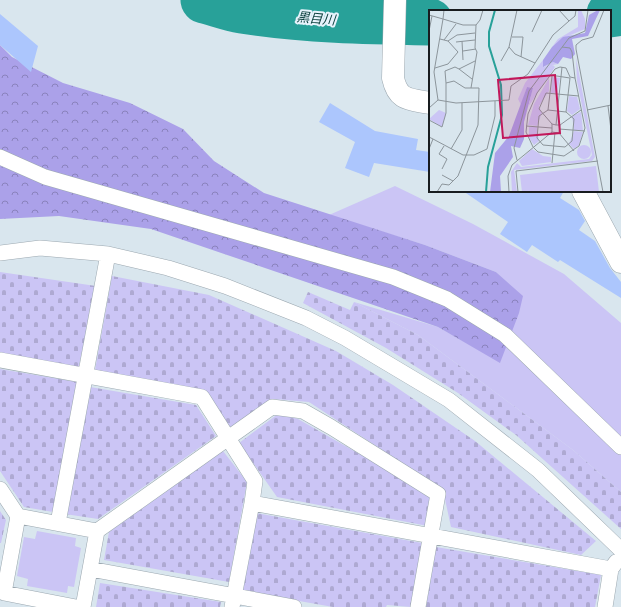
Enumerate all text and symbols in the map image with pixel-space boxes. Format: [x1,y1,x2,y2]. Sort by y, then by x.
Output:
water label: 黒目川 [296,8,338,29]
inset map [429,10,611,192]

